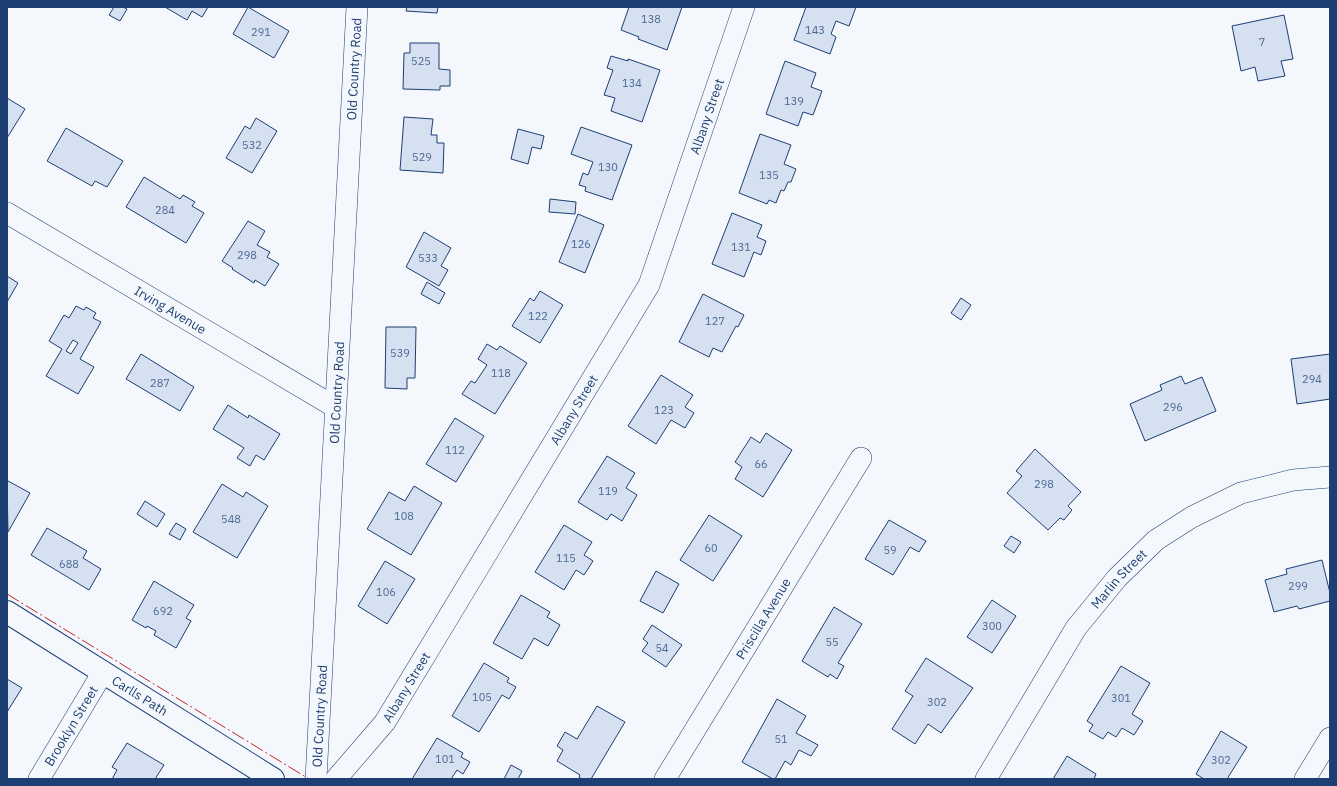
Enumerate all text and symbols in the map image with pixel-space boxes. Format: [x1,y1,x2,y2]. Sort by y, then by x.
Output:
house number: 138 [641,12,661,26]
street label: Old Country Road [343,17,365,121]
house number: 143 [805,23,825,37]
house number: 291 [251,25,271,39]
house number: 7 [1259,35,1265,49]
house number: 525 [411,54,431,68]
house number: 134 [622,76,642,90]
street label: Albany Street [686,76,727,156]
house number: 139 [784,94,804,108]
house number: 532 [242,138,262,152]
house number: 529 [412,150,432,164]
house number: 130 [598,160,618,174]
house number: 135 [759,168,779,182]
house number: 284 [155,203,175,217]
house number: 126 [571,237,591,251]
house number: 131 [731,240,751,254]
house number: 298 [237,248,257,262]
house number: 533 [418,251,438,265]
street label: Irving Avenue [132,282,210,338]
house number: 122 [528,309,548,323]
house number: 127 [705,314,725,328]
street label: Old Country Road [325,341,348,444]
house number: 539 [390,346,410,360]
house number: 118 [491,366,511,380]
street label: Albany Street [546,372,601,448]
house number: 294 [1302,372,1322,386]
house number: 287 [150,376,170,390]
house number: 296 [1163,400,1183,414]
house number: 123 [654,403,674,417]
house number: 112 [445,443,465,457]
house number: 66 [754,457,768,471]
house number: 298 [1034,477,1054,491]
house number: 119 [598,484,618,498]
house number: 108 [394,509,414,523]
house number: 548 [221,512,241,526]
house number: 60 [704,541,718,555]
house number: 59 [883,543,897,557]
street label: Marlin Street [1087,545,1150,612]
house number: 115 [556,551,576,565]
house number: 688 [59,557,79,571]
street label: Priscilla Avenue [732,575,794,662]
house number: 299 [1288,579,1308,593]
house number: 106 [376,585,396,599]
house number: 692 [153,604,173,618]
house number: 300 [982,619,1002,633]
house number: 55 [825,635,839,649]
house number: 54 [655,641,669,655]
street label: Albany Street [378,649,434,725]
street label: Old Country Road [308,664,331,768]
street label: Carlls Path [109,672,171,719]
street label: Brooklyn Street [40,682,101,769]
house number: 105 [472,690,492,704]
house number: 301 [1111,691,1131,705]
house number: 302 [927,695,947,709]
house number: 51 [774,732,788,746]
house number: 101 [435,752,455,766]
house number: 302 [1211,753,1231,767]

